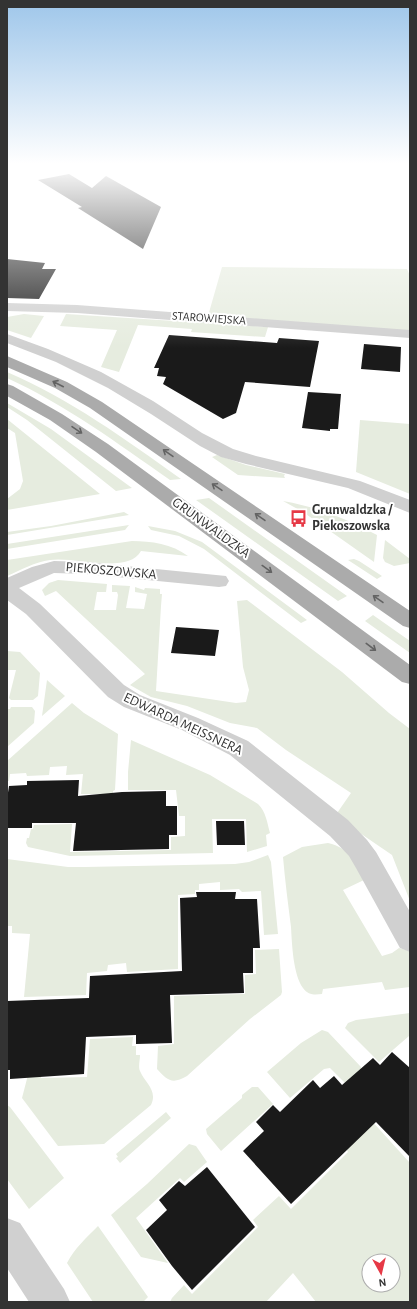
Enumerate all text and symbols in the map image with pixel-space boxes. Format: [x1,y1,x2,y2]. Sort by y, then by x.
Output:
street label: STAROWIEJSKA [172,309,246,327]
one-way arrow [52,380,64,387]
one-way arrow [71,426,82,434]
one-way arrow [163,449,174,458]
one-way arrow [211,483,222,491]
street label: GRUNWALDZKA [170,495,252,561]
place label: Grunwaldzka / Piekoszowska [312,503,393,533]
bus stop icon: Grunwaldzka / Piekoszowska [289,508,309,528]
one-way arrow [254,513,265,521]
street label: PIEKOSZOWSKA [65,560,157,582]
one-way arrow [261,565,272,573]
one-way arrow [373,595,384,603]
one-way arrow [365,643,376,651]
street label: EDWARDA MEISSNERA [121,690,245,758]
north arrow [361,1253,401,1293]
text: N [378,1276,387,1288]

